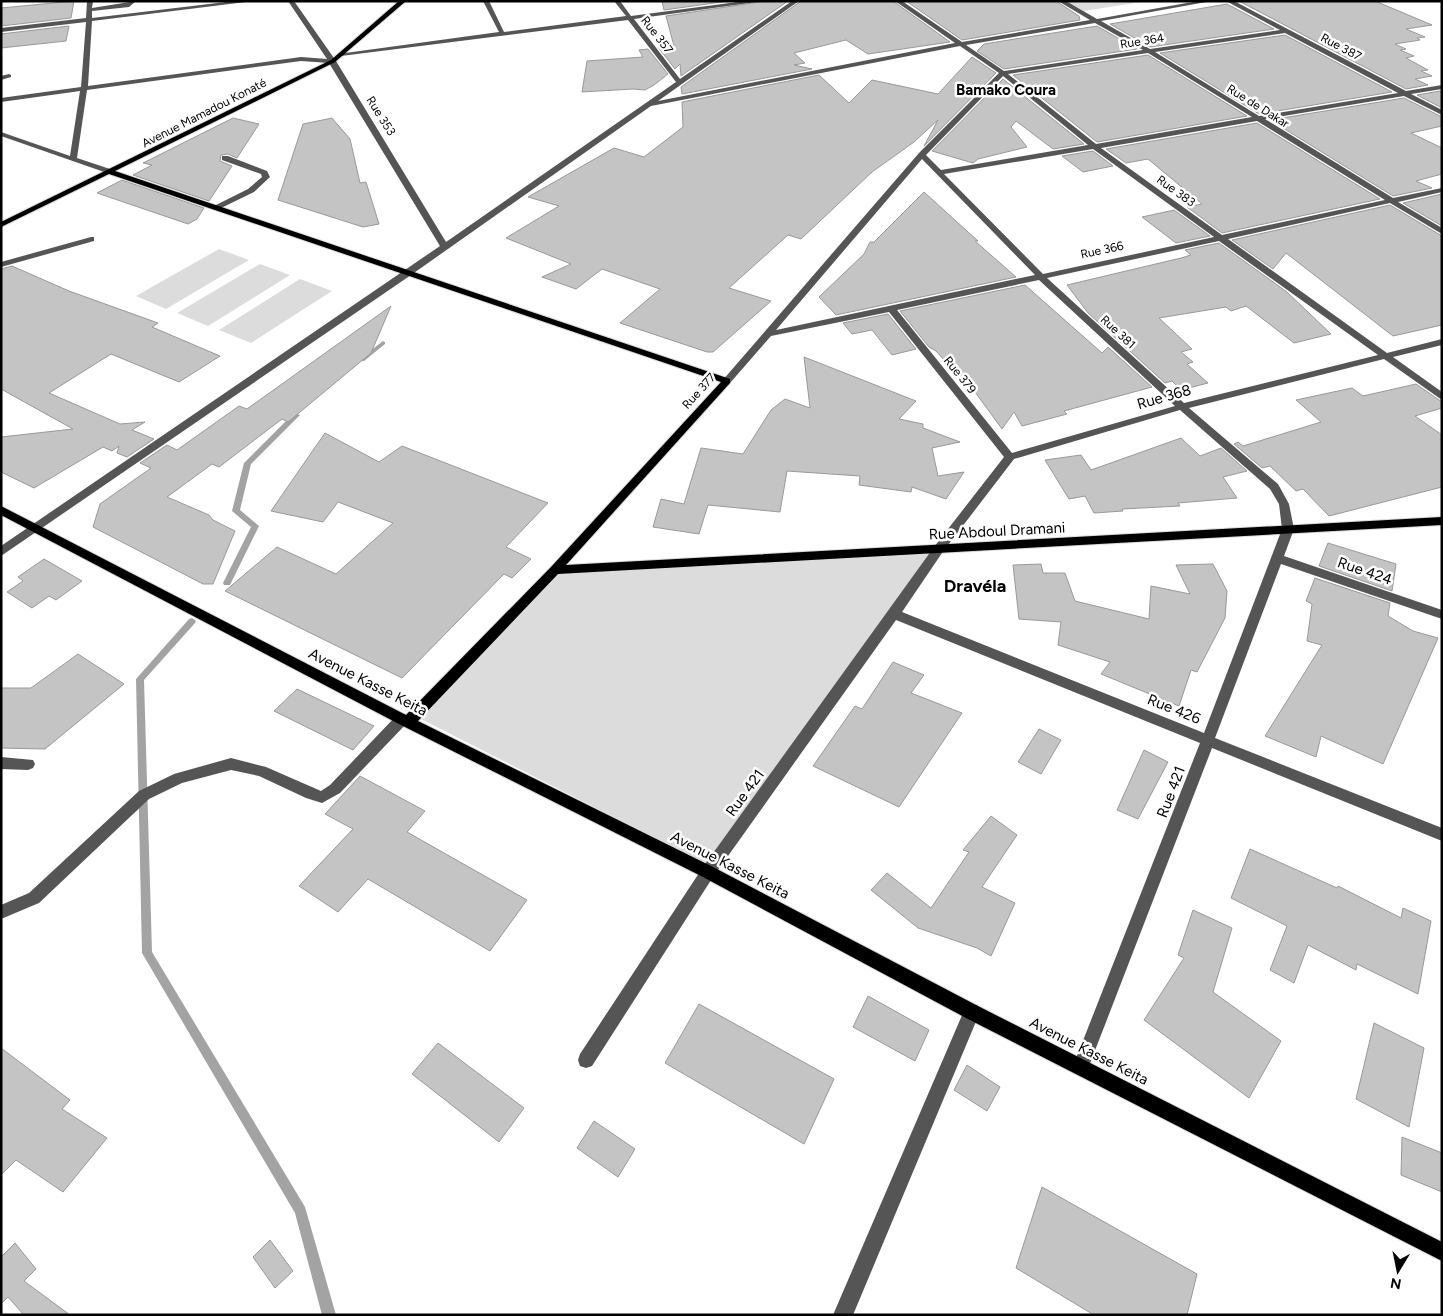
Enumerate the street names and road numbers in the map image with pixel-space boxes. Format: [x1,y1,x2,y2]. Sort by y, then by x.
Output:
street label: Rue 357 [638,14,676,57]
street label: Rue 387 [1318,30,1364,64]
street label: Rue 364 [1119,31,1166,51]
street label: Avenue Mamadou Konaté [139,75,269,151]
street label: Rue de Dakar [1224,81,1292,131]
street label: Rue 353 [363,94,399,138]
street label: Rue 383 [1154,172,1198,210]
street label: Rue 366 [1079,239,1125,261]
street label: Rue 381 [1098,312,1138,352]
street label: Rue 379 [941,354,979,396]
street label: Rue 377 [679,370,719,412]
street label: Rue 368 [1135,381,1193,413]
street label: Rue Abdoul Dramani [928,518,1066,544]
street label: Rue 424 [1335,553,1395,589]
street label: Avenue Kasse Keita [306,644,430,720]
street label: Rue 426 [1145,690,1204,728]
street label: Rue 421 [1153,764,1189,820]
street label: Rue 421 [722,766,768,820]
street label: Avenue Kasse Keita [668,827,792,903]
street label: Avenue Kasse Keita [1027,1013,1151,1089]

